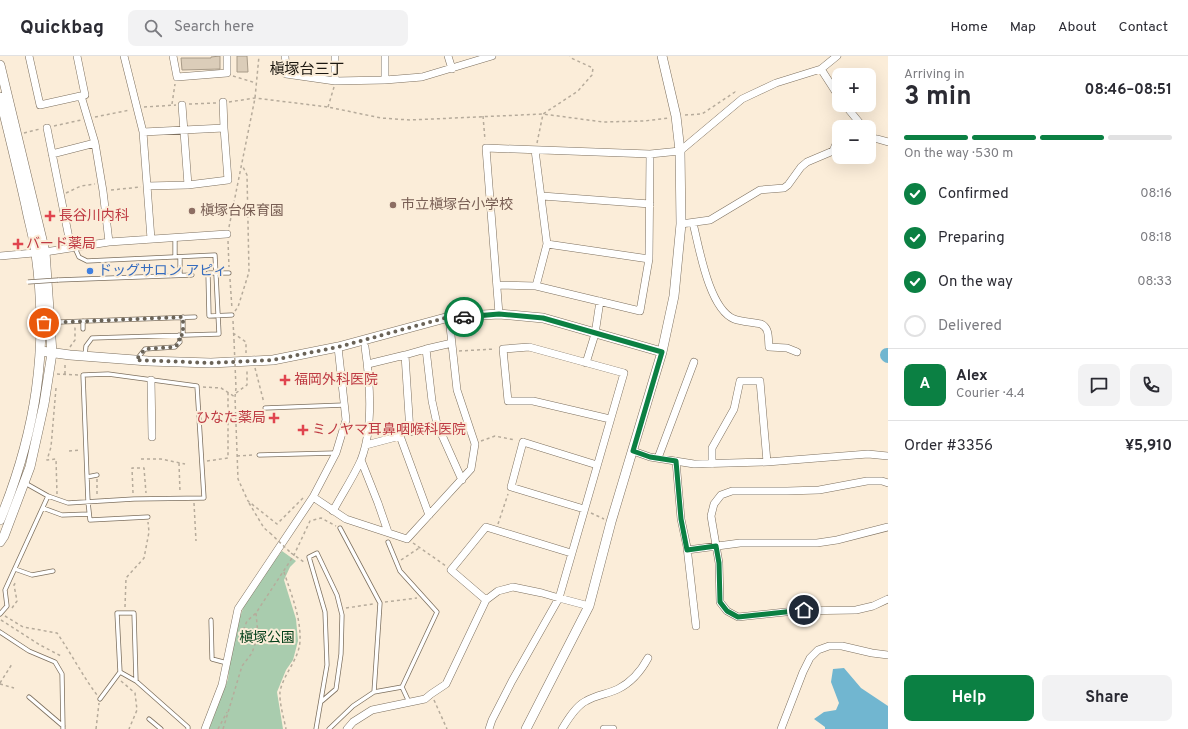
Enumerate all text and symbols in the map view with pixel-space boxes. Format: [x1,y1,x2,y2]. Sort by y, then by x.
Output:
search box [128,10,408,46]
text: Quickbag [20,16,104,40]
icon: search [142,17,164,39]
text: Search here [174,18,254,37]
text: Home [951,19,988,36]
text: Map [1010,19,1036,36]
text: About [1058,19,1097,36]
text: Contact [1119,19,1168,36]
district label: 槇塚台三丁 [269,60,345,80]
text: Arriving in [904,67,965,83]
map controls [832,68,876,164]
button: + [832,68,876,112]
text: 3 min [904,81,972,114]
text: 08:46–08:51 [1085,81,1172,100]
button: − [832,120,876,164]
text: On the way · 530 m [904,146,1013,162]
icon: check [904,183,926,205]
text: Confirmed [938,185,1009,204]
text: 08:16 [1140,186,1172,202]
place label: 市立槇塚台小学校 [401,196,513,214]
marker: 市立槇塚台小学校 [388,200,398,210]
place label: 槇塚台保育園 [200,202,284,220]
marker: 槇塚台保育園 [187,206,197,216]
place label: 長谷川内科 [59,208,129,225]
marker: 長谷川内科 [44,210,56,222]
icon: check [904,227,926,249]
text: Preparing [938,229,1005,248]
text: 08:18 [1140,230,1172,246]
place label: バード薬局 [26,236,96,253]
marker: バード薬局 [13,239,23,249]
place label: ドッグサロン アピィ [98,263,227,280]
marker: ドッグサロン アピィ [85,266,95,276]
icon: check [904,271,926,293]
text: On the way [938,273,1013,292]
text: 08:33 [1137,274,1172,290]
courier [444,297,484,337]
pin [27,306,61,340]
icon: car [453,306,475,328]
icon: bag [33,312,55,334]
text: Delivered [938,317,1002,336]
button: chat [1078,364,1120,406]
button: phone [1130,364,1172,406]
text: Alex [956,367,988,386]
place label: 福岡外科医院 [294,371,378,389]
marker: 福岡外科医院 [279,374,291,386]
text: A [920,375,930,394]
text: Courier · 4.4 [956,386,1025,402]
place label: ひなた薬局 [196,410,266,427]
marker: ひなた薬局 [269,413,279,423]
place label: ミノヤマ耳鼻咽喉科医院 [312,422,466,439]
marker: ミノヤマ耳鼻咽喉科医院 [297,424,309,436]
text: Order #3356 [904,437,993,456]
text: ¥5,910 [1125,437,1172,456]
pin [787,593,821,627]
icon: home [793,599,815,621]
park label: 槇塚公園 [239,629,295,647]
button: Help [904,675,1034,721]
button: Share [1042,675,1172,721]

